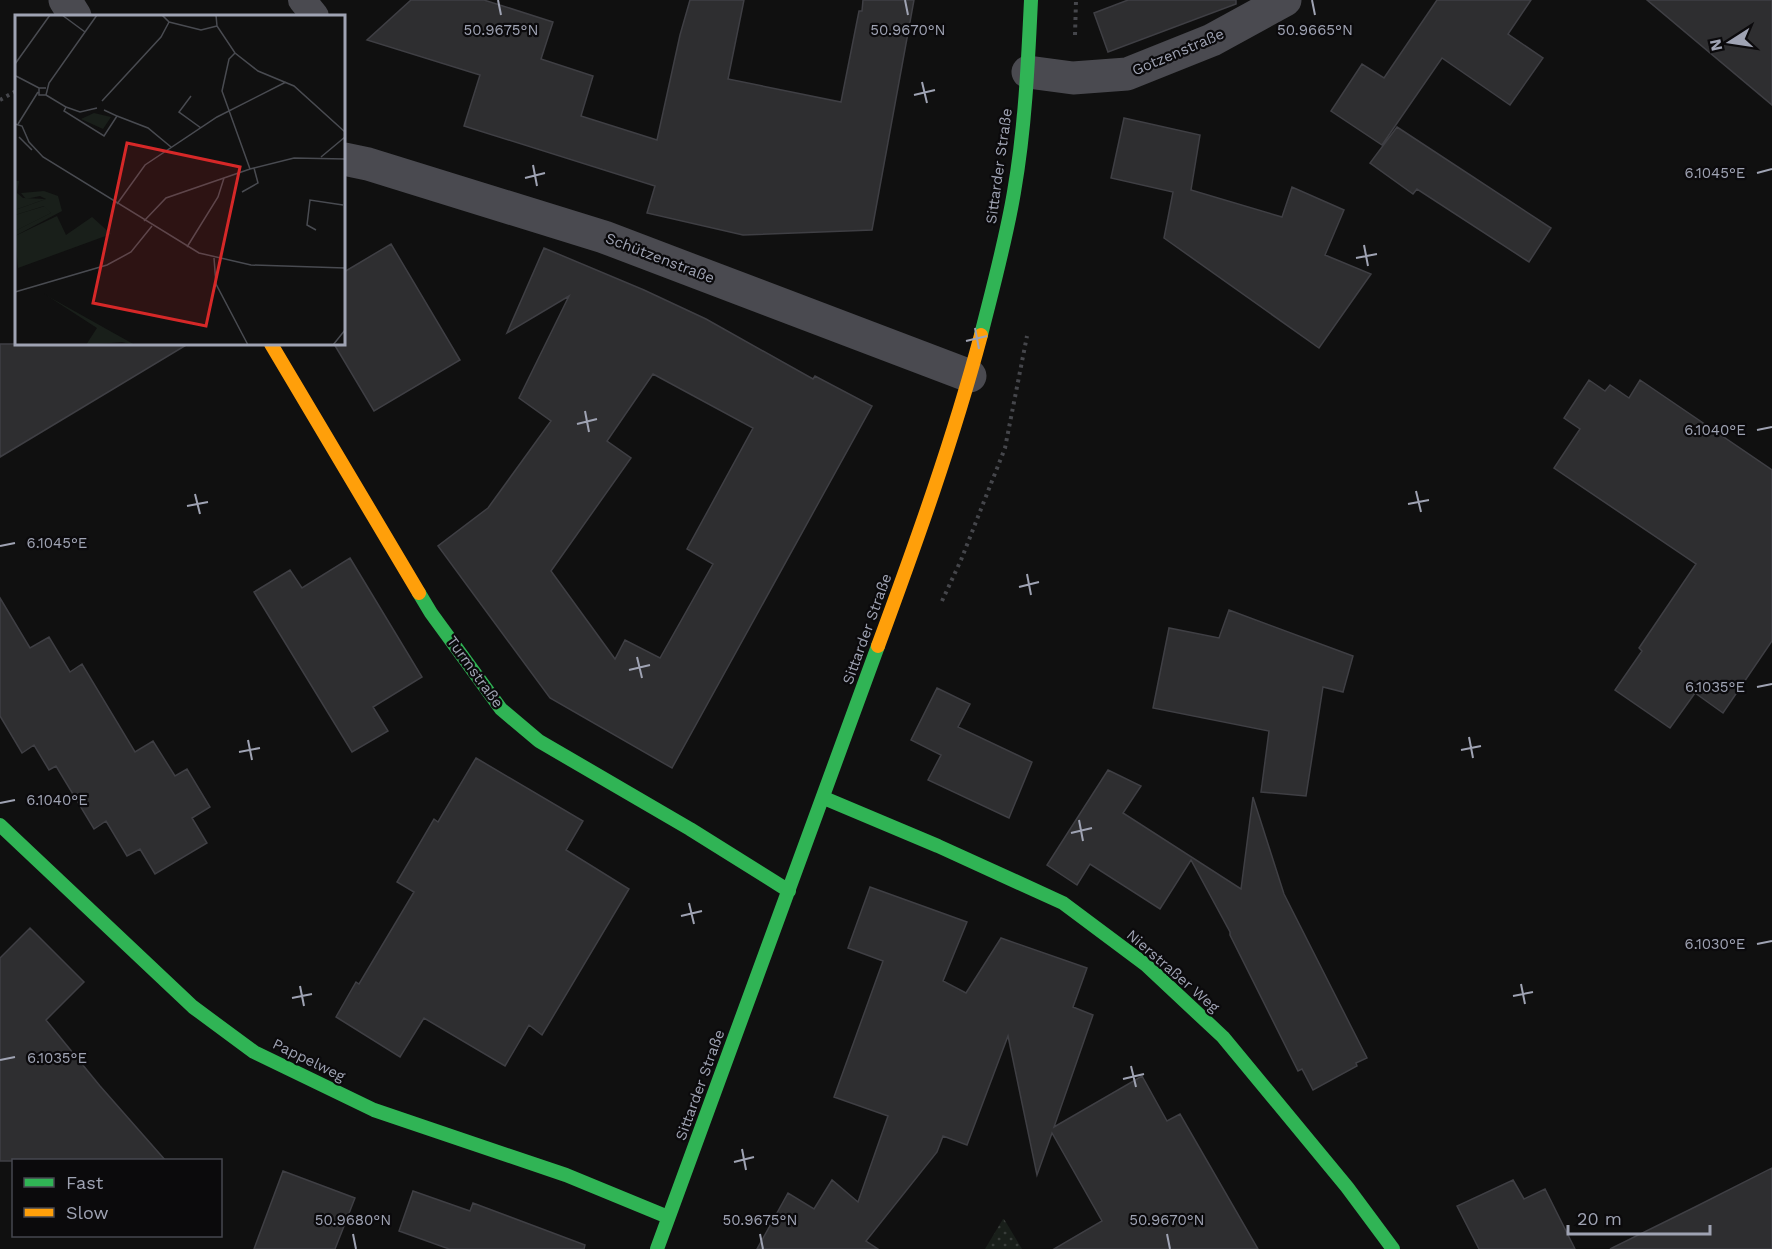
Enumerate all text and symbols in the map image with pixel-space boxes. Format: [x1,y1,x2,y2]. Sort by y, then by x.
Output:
north arrow [1700,12,1760,72]
inset map [15,15,345,345]
text: 50.9675°N [464,21,538,39]
text: 50.9670°N [870,21,946,39]
text: 50.9665°N [1277,21,1353,39]
street label: Gotzenstraße [1129,25,1227,79]
text: N [1705,37,1726,53]
street label: Sittarder Straße [982,107,1016,225]
text: 6.1045°E [1685,164,1745,182]
street label: Schützenstraße [603,229,717,287]
text: 6.1040°E [1684,421,1746,439]
text: 6.1045°E [27,534,87,552]
street label: Sittarder Straße [839,571,895,687]
street label: Turmstraße [443,633,507,711]
text: 6.1035°E [1685,678,1745,696]
text: 6.1040°E [26,791,88,809]
street label: Nierstraßer Weg [1123,926,1223,1016]
text: 6.1030°E [1685,935,1745,953]
street label: Sittarder Straße [672,1027,728,1143]
street label: Pappelweg [270,1035,348,1085]
text: 6.1035°E [27,1049,87,1067]
legend [12,1159,222,1237]
text: Fast [66,1172,104,1193]
scale bar [1568,1198,1710,1236]
text: Slow [66,1202,109,1223]
text: 20 m [1577,1208,1622,1229]
text: 50.9680°N [315,1211,391,1229]
text: 50.9675°N [723,1211,797,1229]
text: 50.9670°N [1129,1211,1205,1229]

